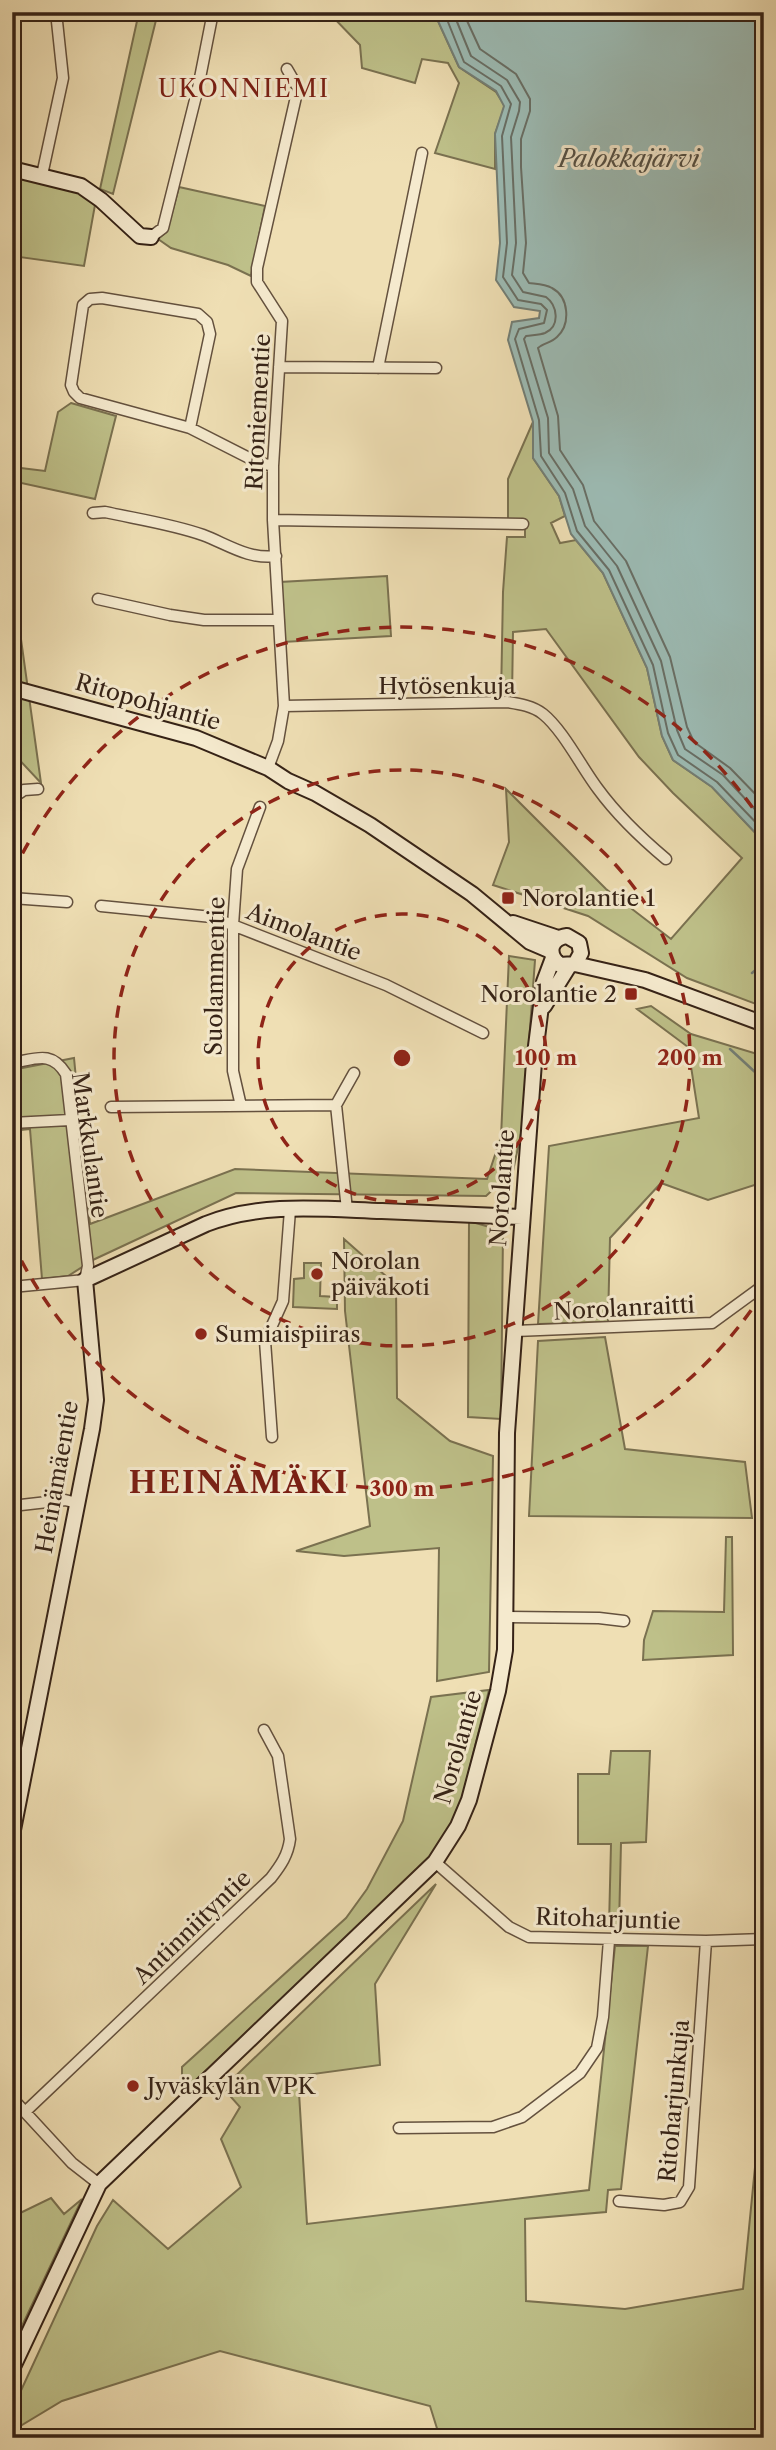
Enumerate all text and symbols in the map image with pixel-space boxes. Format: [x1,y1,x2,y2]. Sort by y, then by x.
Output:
district label: UKONNIEMI [158,74,330,103]
water label: Palokkajärvi [556,144,701,173]
street label: Ritoniementie [240,333,276,491]
street label: Ritopohjantie [72,668,224,736]
street label: Hytösenkuja [378,672,517,700]
place label: Norolantie 1 [522,884,656,912]
marker: Norolantie 1 [500,890,516,906]
street label: Suolammentie [200,896,230,1056]
street label: Aimolantie [242,897,365,967]
place label: Norolantie 2 [480,980,617,1008]
marker: Norolantie 2 [623,986,639,1002]
text: 100 m [515,1045,577,1070]
text: 200 m [657,1045,723,1070]
centre of rings [390,1046,414,1070]
street label: Markkulantie [66,1070,114,1220]
street label: Norolantie [484,1128,520,1248]
place label: Norolan päiväkoti [331,1247,430,1301]
marker: Norolan päiväkoti [309,1266,325,1282]
street label: Norolanraitti [553,1290,695,1326]
place label: Sumiaispiiras [215,1320,360,1348]
marker: Sumiaispiiras [193,1326,209,1342]
street label: Heinämäentie [30,1399,84,1555]
district label: HEINÄMÄKI [129,1464,349,1501]
text: 300 m [370,1476,434,1501]
street label: Norolantie [428,1687,488,1807]
street label: Antinniityntie [127,1864,257,1991]
street label: Ritoharjuntie [535,1902,681,1936]
street label: Ritoharjunkuja [653,2017,695,2184]
place label: Jyväskylän VPK [144,2072,316,2100]
marker: Jyväskylän VPK [125,2078,141,2094]

